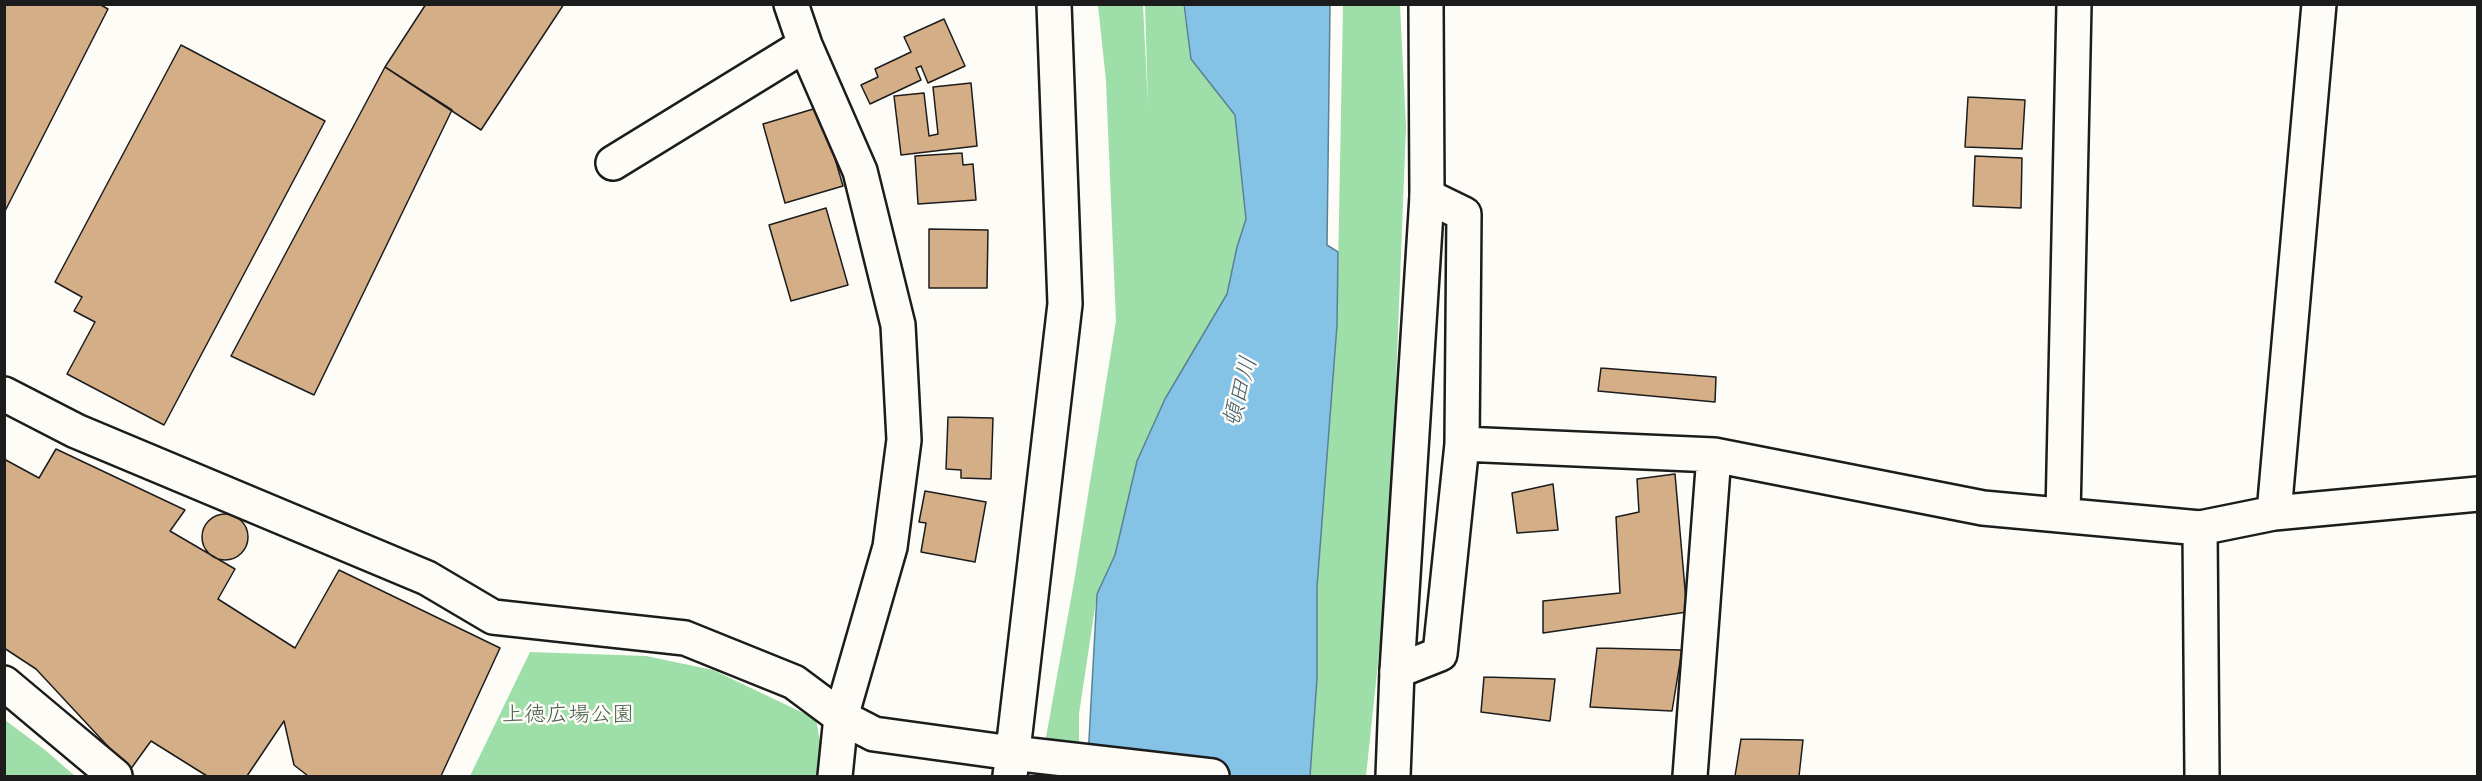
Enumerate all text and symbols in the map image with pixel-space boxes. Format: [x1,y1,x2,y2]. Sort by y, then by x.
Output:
water label: 頓田川 [1218,353,1264,431]
park label: 上徳広場公園 [502,702,634,728]

